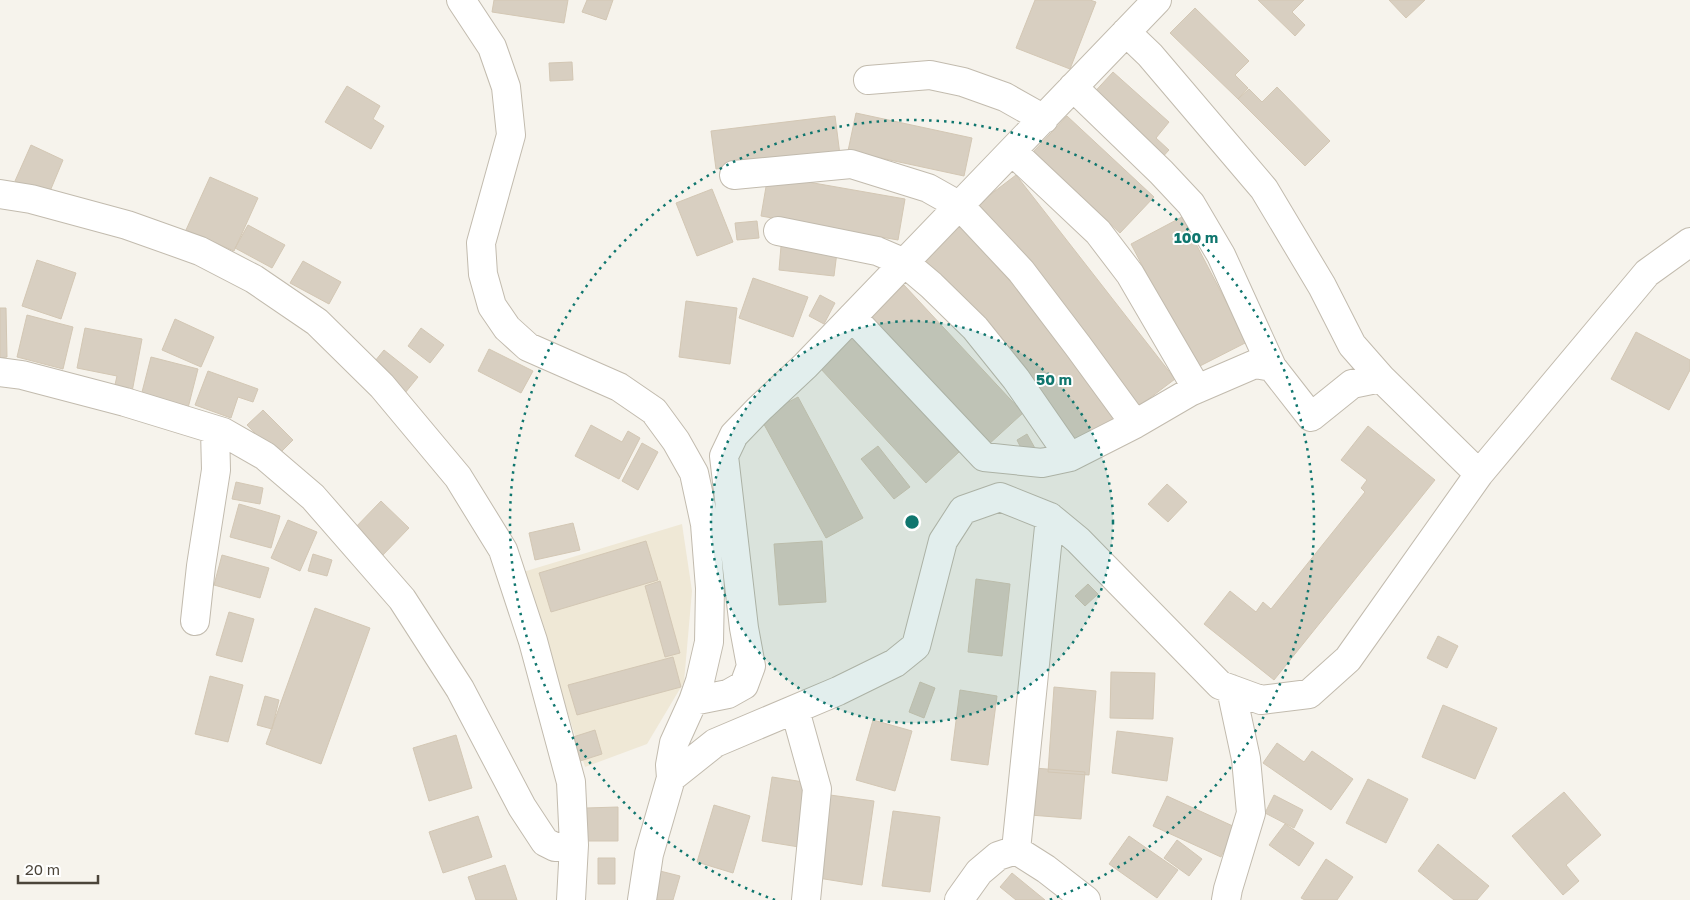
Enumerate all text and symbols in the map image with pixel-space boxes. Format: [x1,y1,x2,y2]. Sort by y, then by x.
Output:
text: 100 m [1174,228,1218,246]
text: 50 m [1036,370,1072,388]
centre of rings [903,513,921,531]
scale bar [18,852,98,884]
text: 20 m [25,860,60,878]

